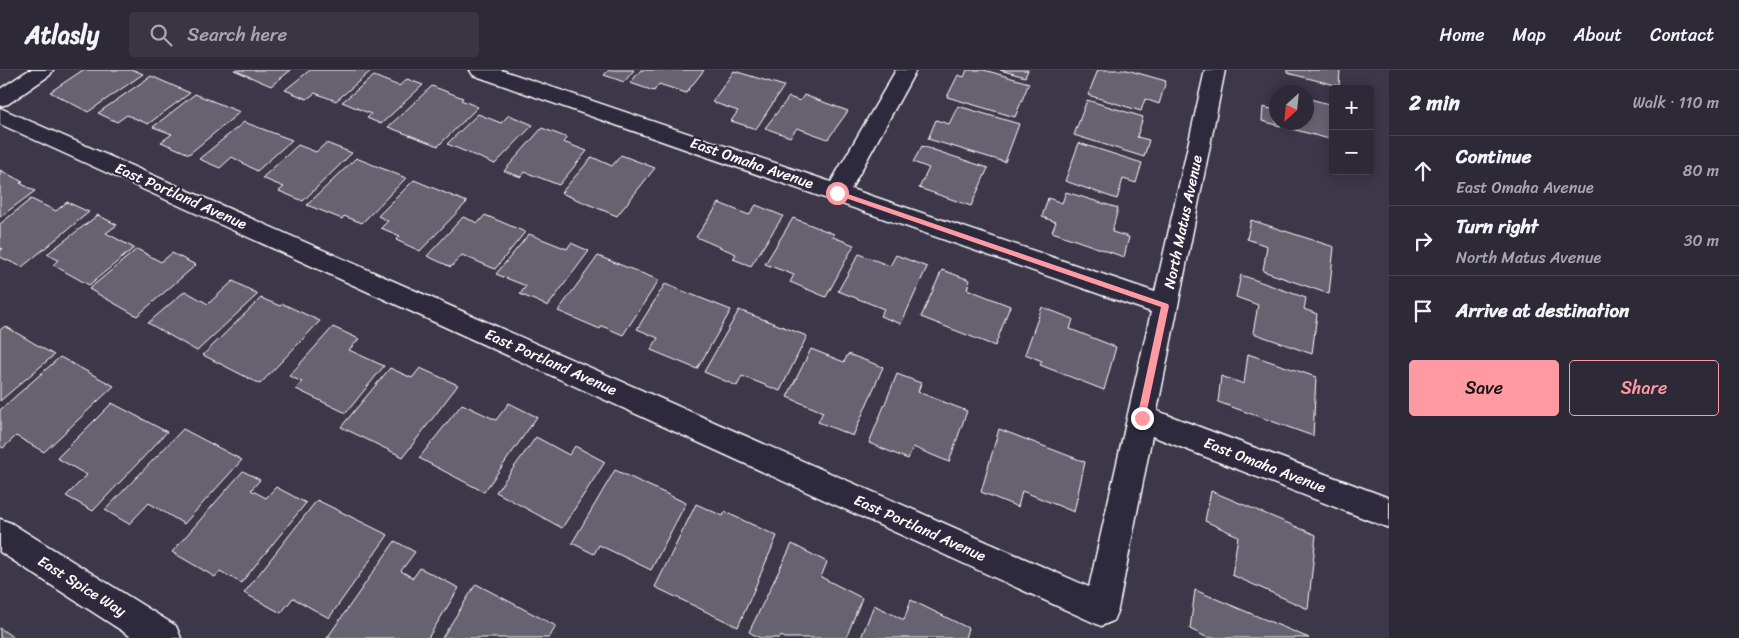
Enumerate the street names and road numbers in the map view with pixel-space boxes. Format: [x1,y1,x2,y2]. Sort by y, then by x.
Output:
street label: East Omaha Avenue [687,130,817,196]
street label: North Matus Avenue [1156,153,1210,291]
street label: East Portland Avenue [111,155,251,237]
street label: East Portland Avenue [481,321,621,403]
street label: East Omaha Avenue [1200,430,1330,500]
street label: East Portland Avenue [850,487,990,569]
street label: East Spice Way [33,548,132,624]

